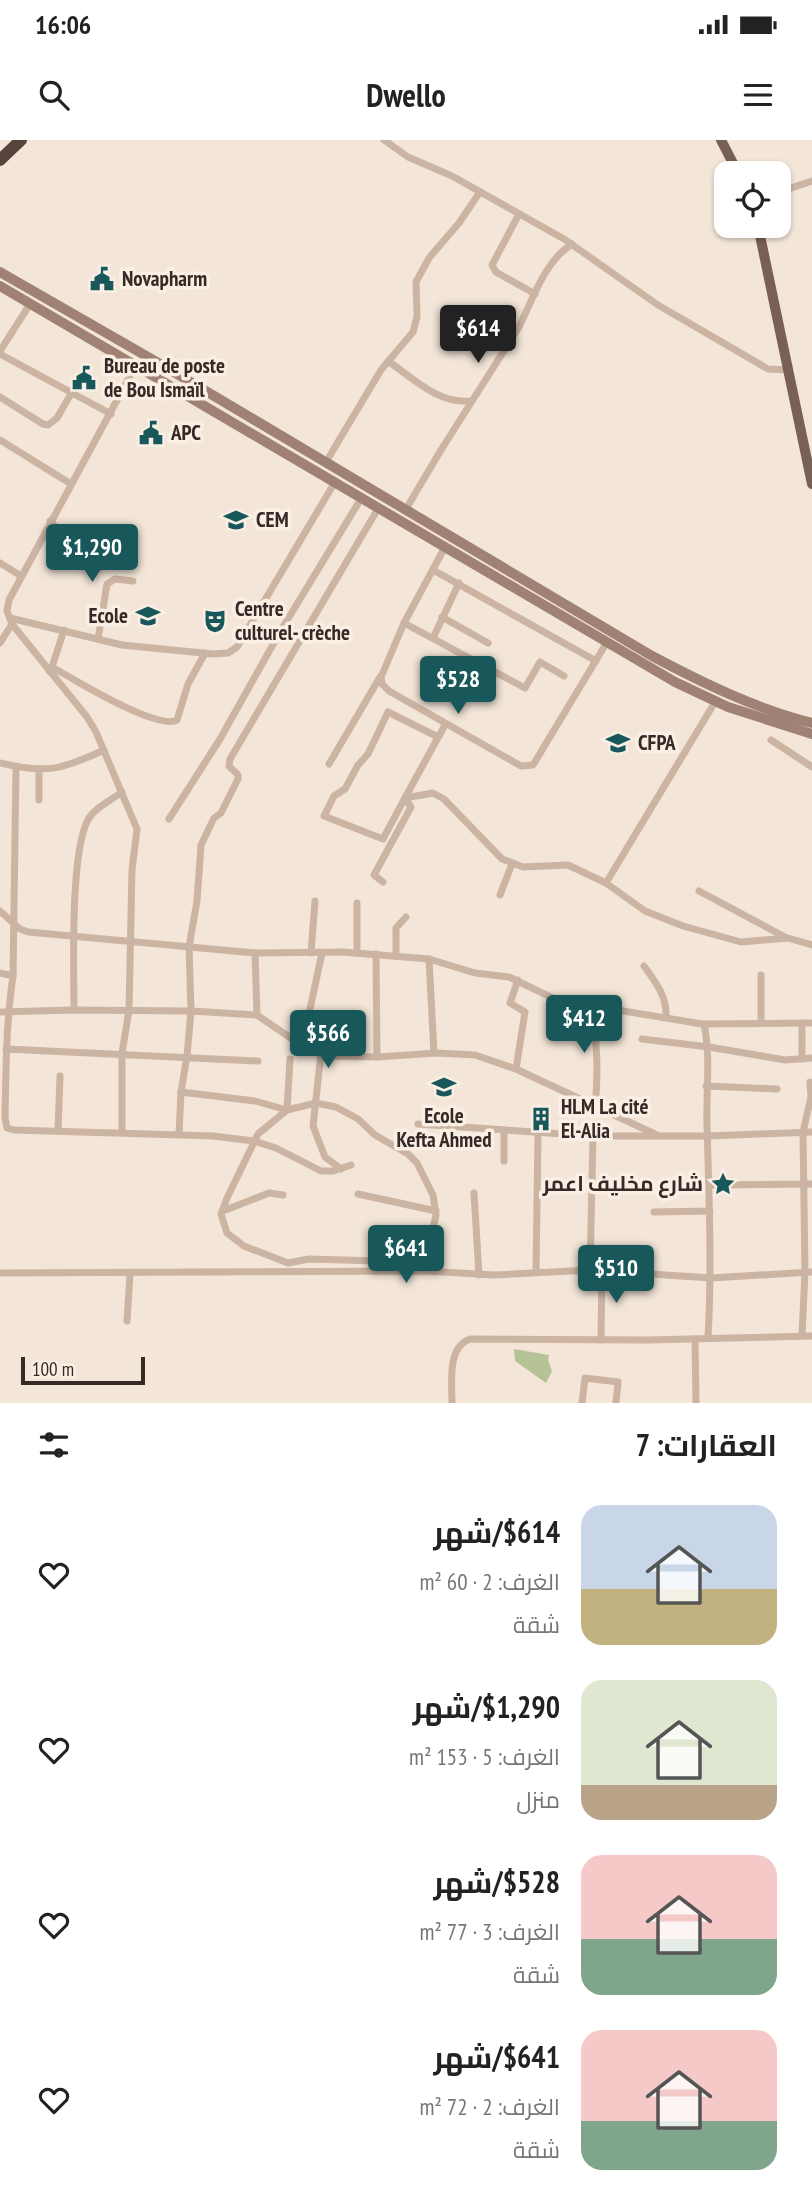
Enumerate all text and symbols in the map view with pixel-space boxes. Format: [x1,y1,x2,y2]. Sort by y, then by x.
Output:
text: 16:06 [35,8,91,41]
text: Dwello [366,74,446,116]
icon: search [35,76,73,114]
icon: menu [739,76,777,114]
map controls [714,161,791,238]
button: locate [714,161,791,238]
public building icon: Novapharm [88,265,116,293]
place label: Novapharm [122,265,207,292]
pin: $614 [437,306,519,365]
text: $614 [456,313,500,342]
place label: Bureau de poste de Bou Ismaïl [104,352,225,403]
public building icon: Bureau de poste de Bou Ismaïl [70,364,98,392]
public building icon: APC [137,419,165,447]
place label: APC [170,419,201,446]
school or university icon: CEM [222,506,250,534]
place label: CEM [256,506,289,533]
pin: $1,290 [35,524,149,584]
text: $1,290 [62,532,122,561]
place label: Centre culturel- crèche [235,595,350,646]
place label: Ecole [88,602,128,629]
school or university icon: Ecole [134,602,162,630]
theatre icon: Centre culturel- crèche [201,607,229,635]
pin: $528 [417,656,499,716]
text: $528 [436,664,480,693]
school or university icon: CFPA [604,729,632,757]
place label: CFPA [638,729,676,756]
pin: $412 [543,996,625,1055]
text: $412 [562,1003,606,1032]
pin: $566 [287,1010,369,1070]
text: $566 [306,1018,350,1047]
school or university icon: Ecole Kefta Ahmed [430,1073,458,1101]
place label: HLM La cité El-Alia [561,1093,648,1144]
place label: Ecole Kefta Ahmed [396,1102,492,1153]
building icon: HLM La cité El-Alia [527,1105,555,1133]
place label: شارع مخليف اعمر [542,1170,703,1198]
place icon: شارع مخليف اعمر [709,1170,737,1198]
pin: $641 [365,1226,447,1285]
text: $641 [384,1233,428,1262]
pin: $510 [575,1246,657,1305]
text: $510 [594,1253,638,1282]
scale bar [21,1354,145,1386]
text: 100 m [32,1357,74,1381]
text: العقارات: 7 [636,1425,777,1464]
icon: filters [35,1426,73,1464]
text: $614/شهر [433,1512,560,1551]
icon: home [637,1533,721,1617]
icon: heart [35,1556,73,1594]
text: الغرف: 2 · 60 m² [419,1567,560,1596]
text: شقة [513,1610,560,1639]
text: $1,290/شهر [413,1687,560,1726]
icon: home [637,1708,721,1792]
icon: heart [35,1731,73,1769]
text: الغرف: 5 · 153 m² [409,1742,560,1771]
text: منزل [516,1785,560,1814]
text: $528/شهر [433,1862,560,1901]
icon: home [637,1883,721,1967]
icon: heart [35,1906,73,1944]
text: الغرف: 3 · 77 m² [419,1917,560,1946]
text: شقة [513,1960,560,1989]
text: $641/شهر [433,2037,560,2076]
icon: home [637,2058,721,2142]
icon: heart [35,2081,73,2119]
text: الغرف: 2 · 72 m² [419,2092,560,2121]
text: شقة [513,2135,560,2164]

